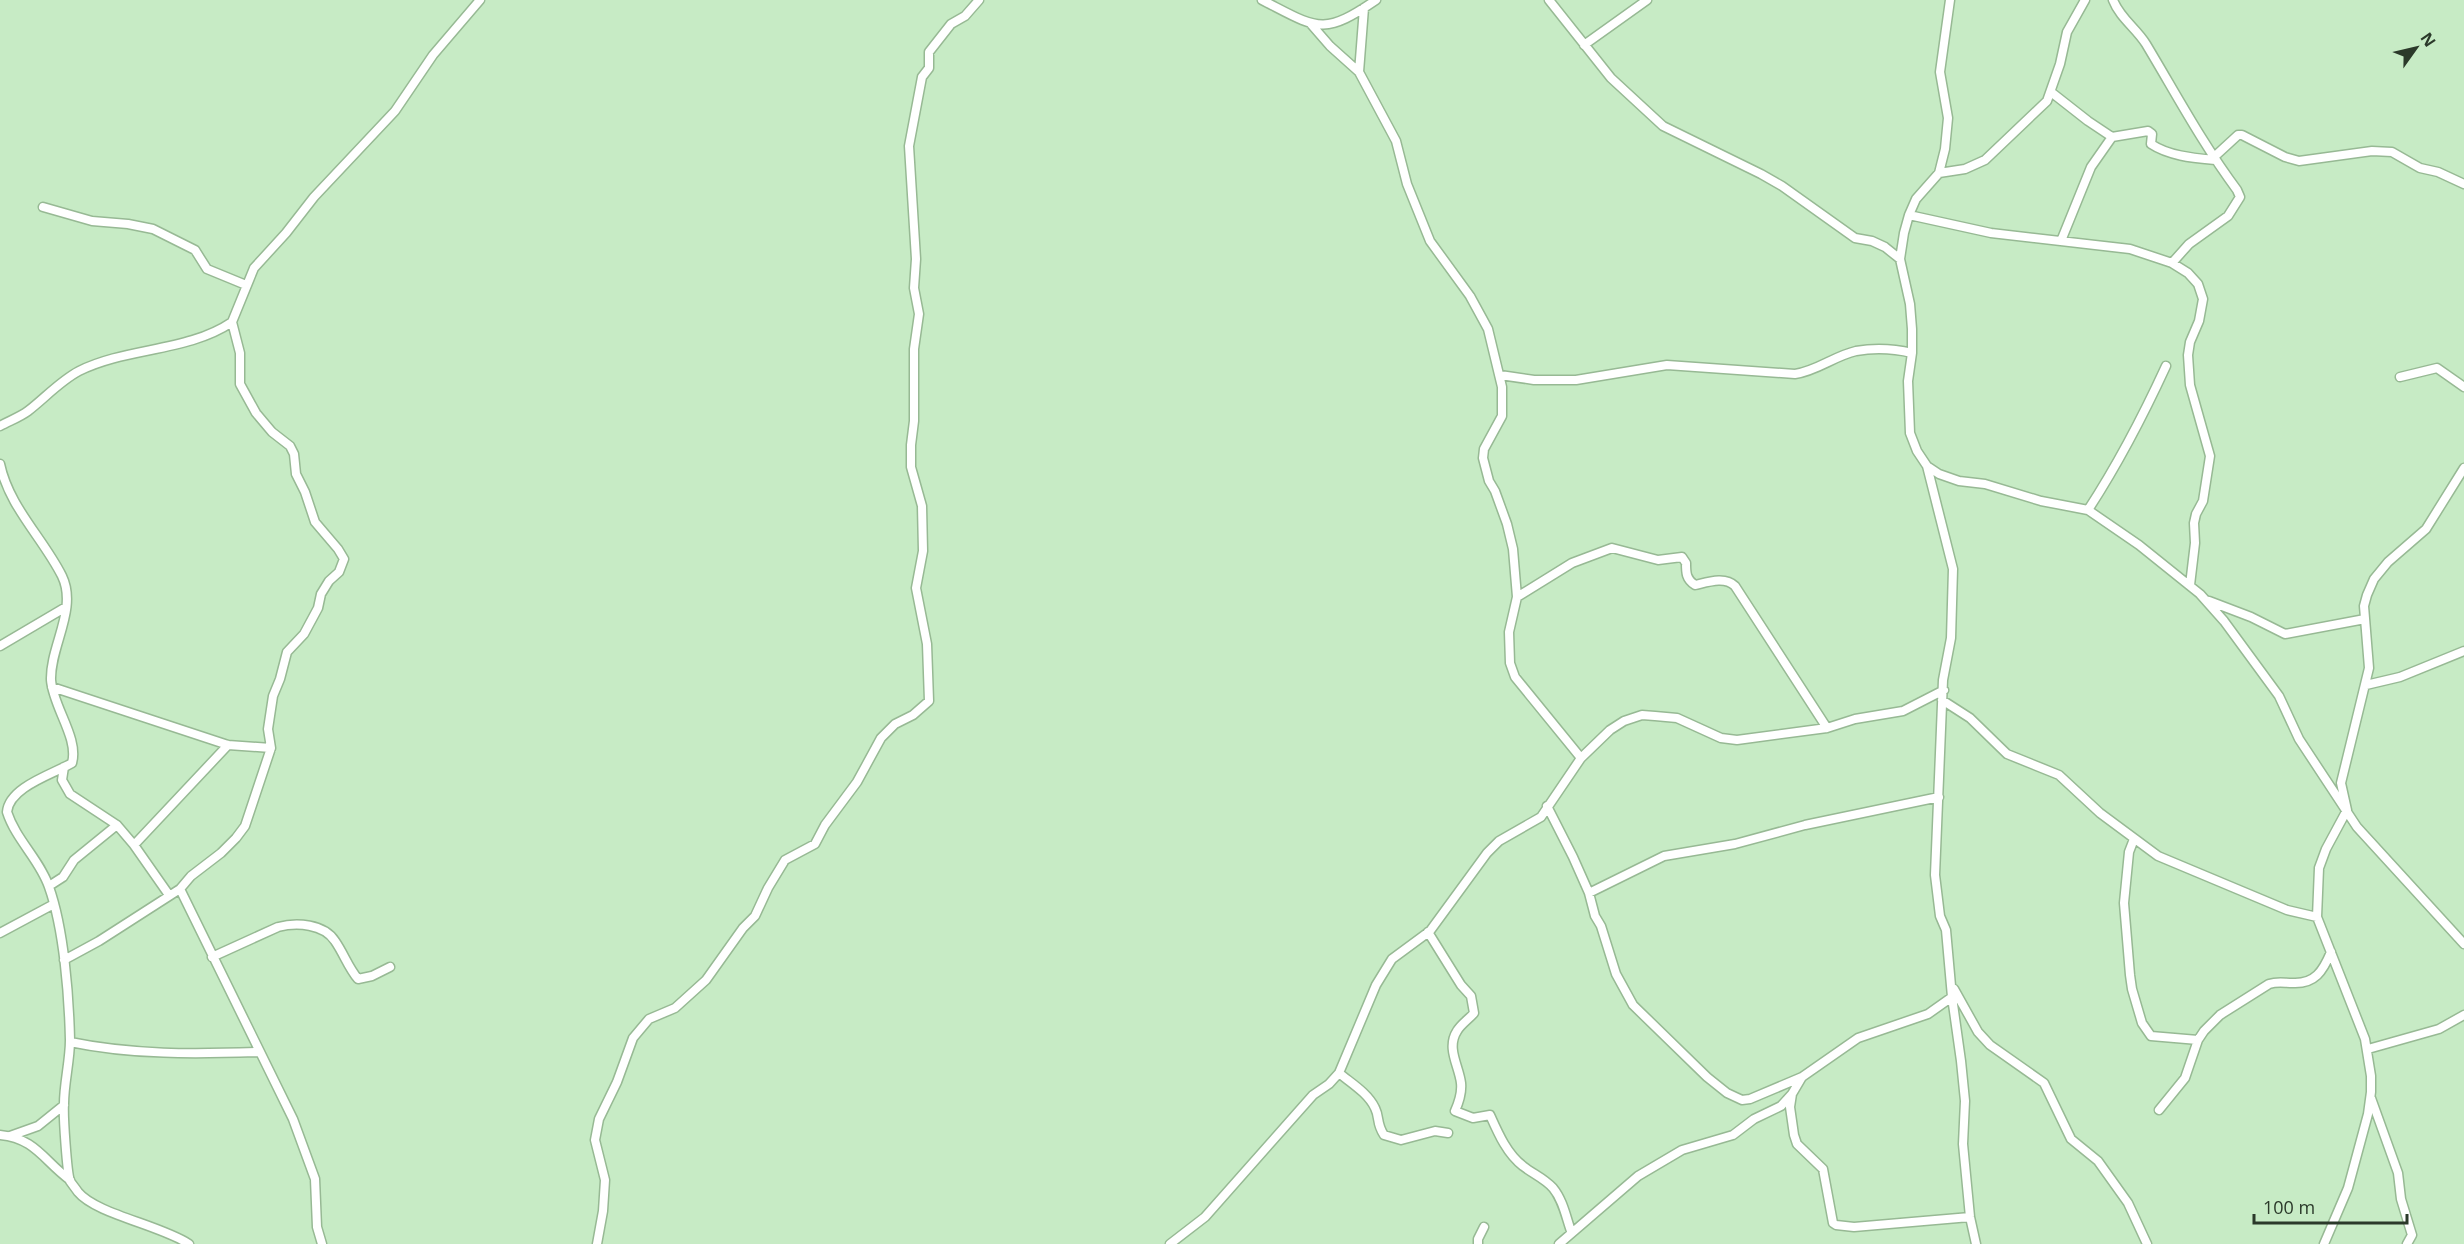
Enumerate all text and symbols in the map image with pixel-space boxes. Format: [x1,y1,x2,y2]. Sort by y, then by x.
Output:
north arrow [2386,18,2446,78]
text: N [2416,28,2441,51]
scale bar [2254,1187,2407,1225]
text: 100 m [2263,1195,2315,1219]

